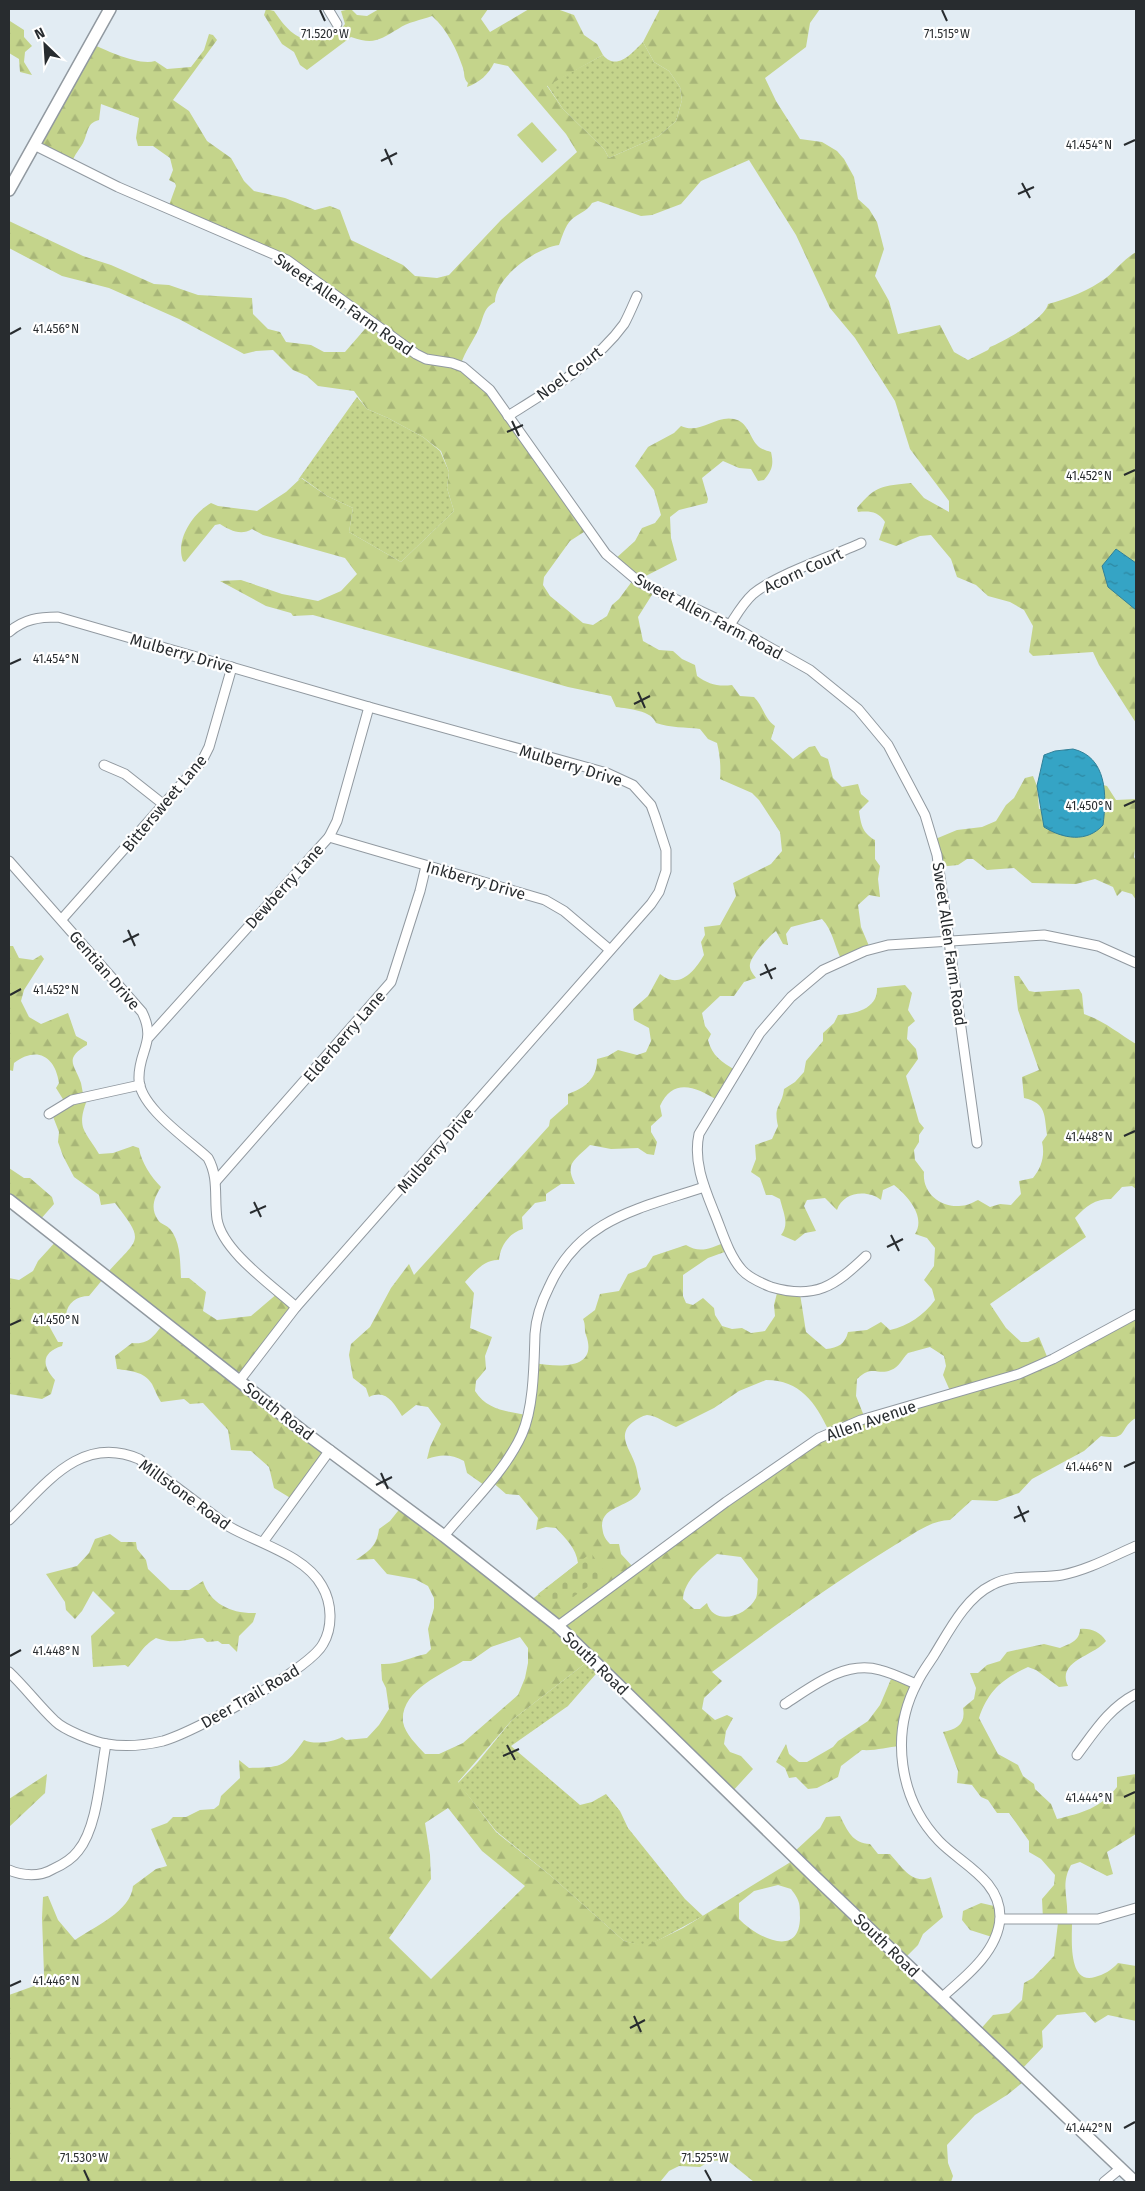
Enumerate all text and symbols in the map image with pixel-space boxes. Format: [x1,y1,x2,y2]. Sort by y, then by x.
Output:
north arrow [20,20,70,70]
text: N [32,24,48,43]
text: 71.520°W [301,27,349,41]
text: 71.515°W [924,27,970,41]
text: 41.454°N [1066,138,1112,152]
street label: Sweet Allen Farm Road [271,249,417,360]
text: 41.456°N [33,322,79,336]
street label: Noel Court [533,342,606,404]
text: 41.452°N [1066,469,1112,483]
street label: Acorn Court [761,544,846,597]
street label: Sweet Allen Farm Road [631,569,786,664]
street label: Mulberry Drive [128,630,236,677]
text: 41.454°N [33,652,79,666]
street label: Mulberry Drive [517,741,625,790]
street label: Bittersweet Lane [118,751,211,856]
text: 41.450°N [1066,799,1112,813]
street label: Dewberry Lane [241,840,327,933]
street label: Inkberry Drive [424,857,528,904]
street label: Sweet Allen Farm Road [929,861,970,1027]
street label: Gentian Drive [65,927,144,1014]
text: 41.452°N [33,983,79,997]
street label: Elderberry Lane [300,987,389,1086]
street label: Mulberry Drive [393,1104,478,1197]
text: 41.448°N [1065,1130,1113,1144]
text: 41.450°N [33,1313,79,1327]
street label: South Road [240,1378,318,1445]
street label: Allen Avenue [824,1396,919,1445]
street label: Millstone Road [135,1455,234,1534]
text: 41.446°N [1066,1460,1112,1474]
street label: South Road [559,1627,632,1699]
text: 41.448°N [32,1644,80,1658]
street label: Deer Trail Road [198,1661,303,1732]
text: 41.444°N [1066,1791,1113,1805]
street label: South Road [850,1909,923,1981]
text: 41.446°N [33,1974,79,1988]
text: 41.442°N [1066,2121,1112,2135]
text: 71.530°W [60,2151,108,2165]
text: 71.525°W [681,2151,729,2165]

